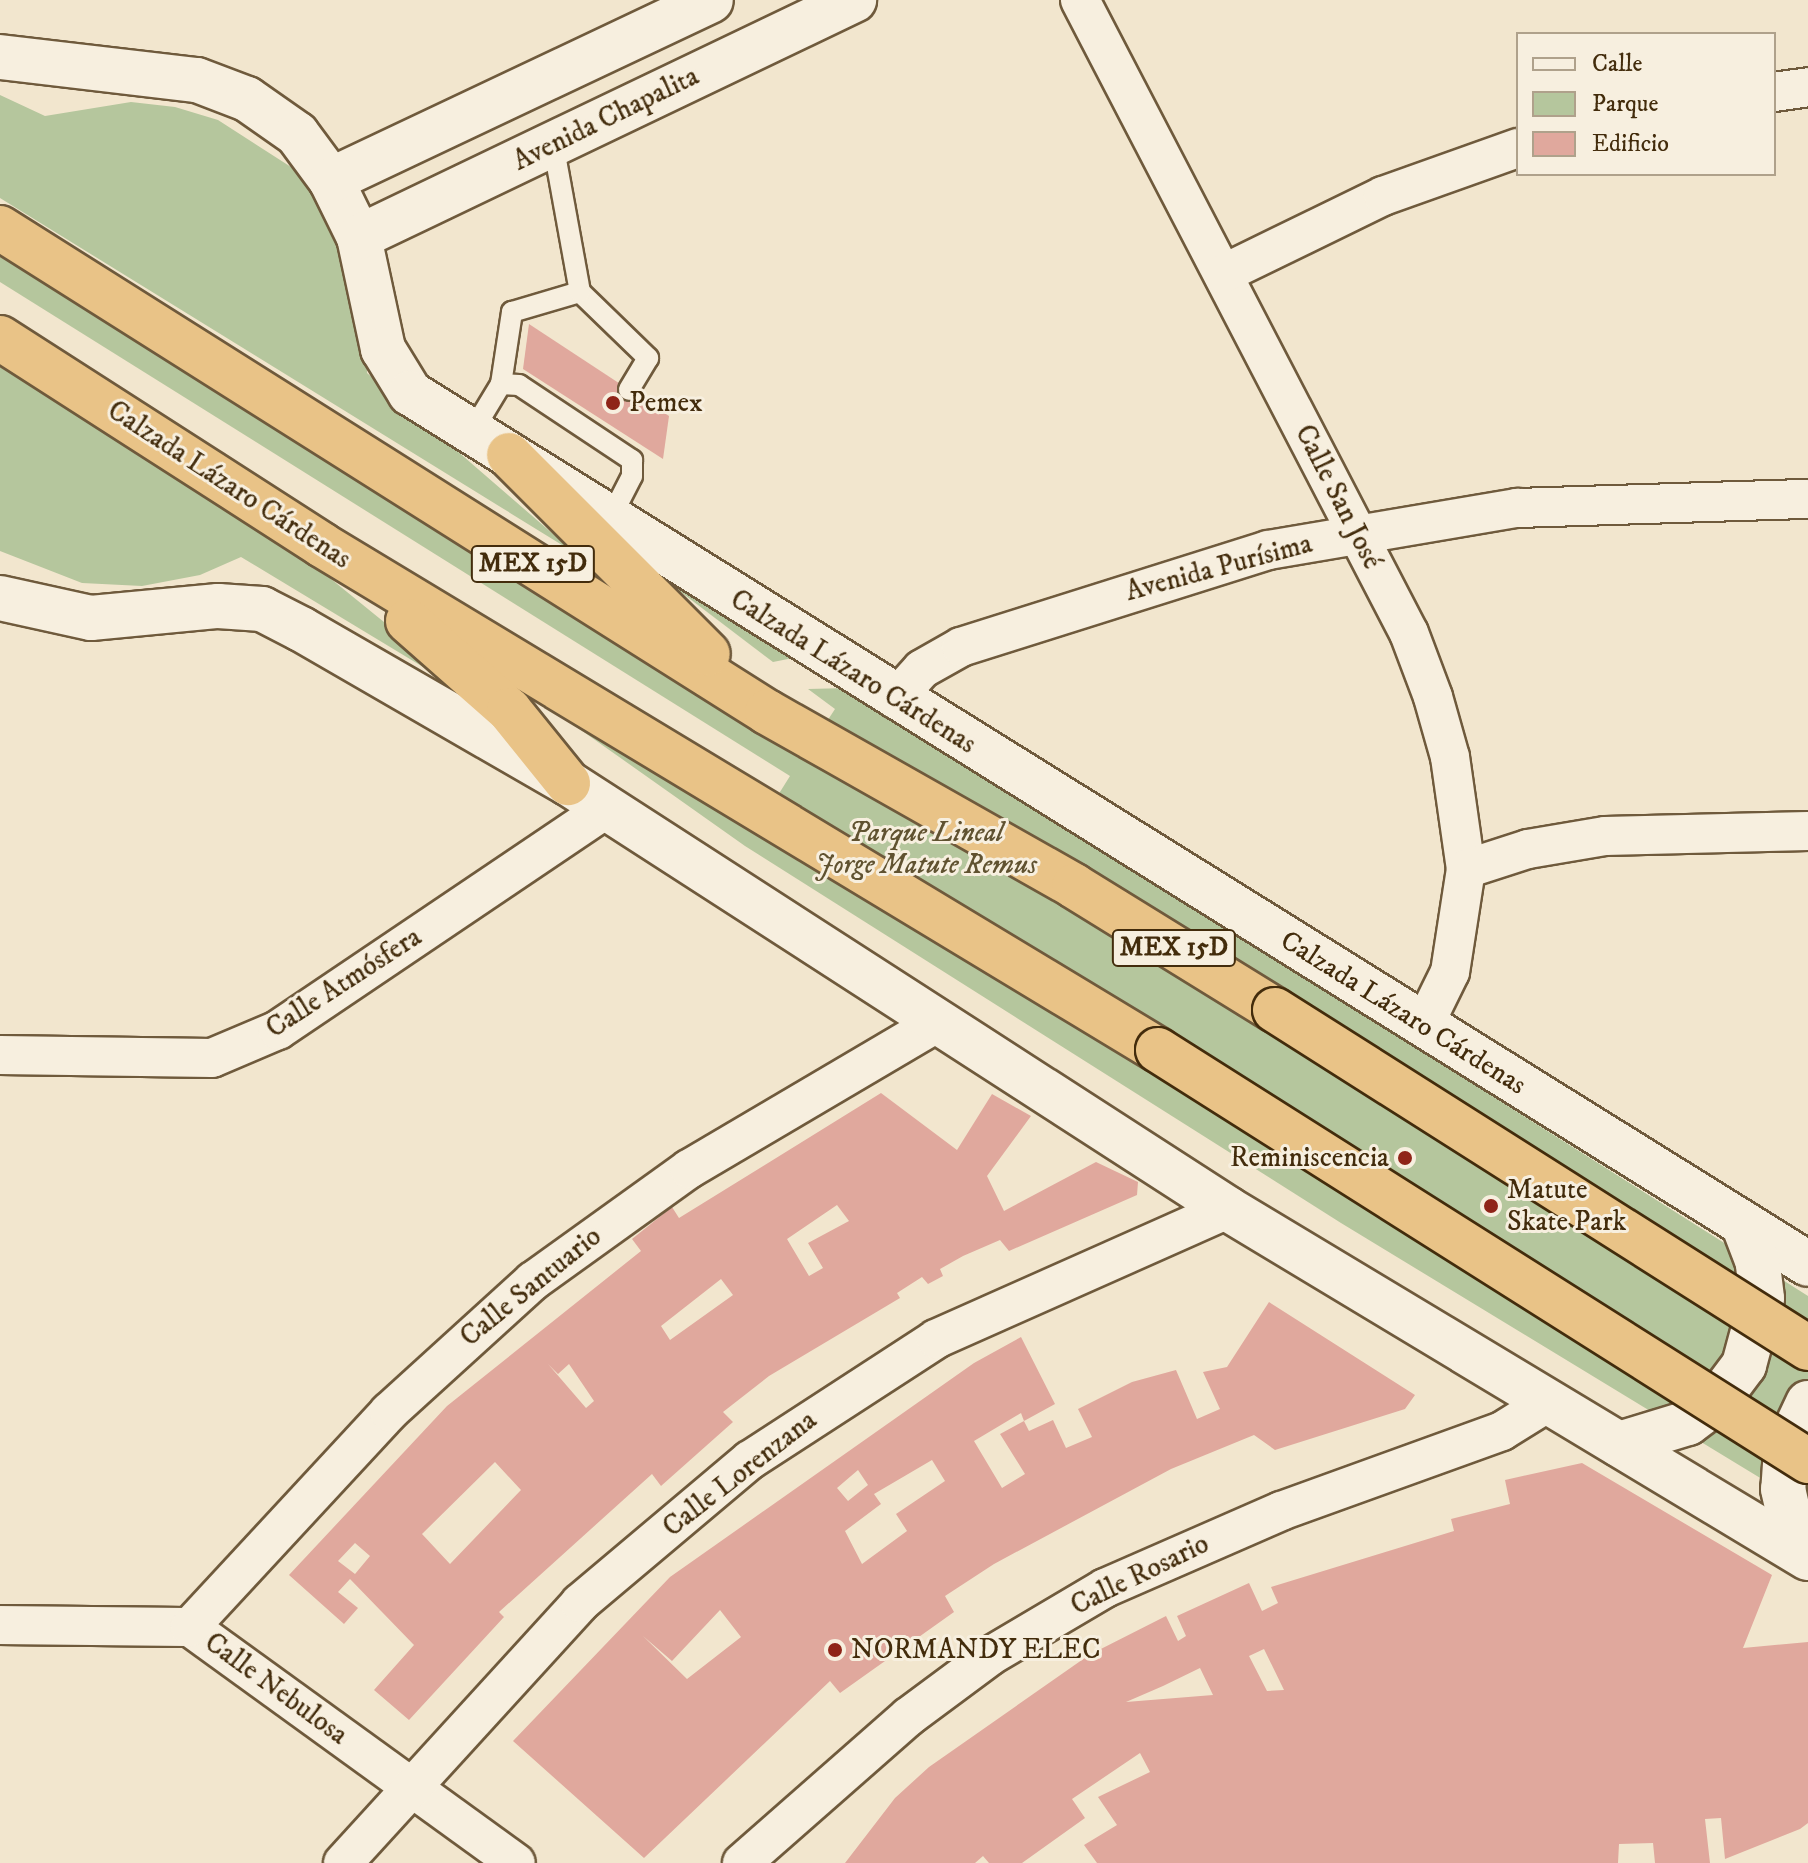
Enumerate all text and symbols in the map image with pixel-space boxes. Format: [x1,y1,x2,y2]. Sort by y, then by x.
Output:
legend [1516,32,1776,176]
text: Calle [1592,49,1642,79]
street label: Avenida Chapalita [508,60,704,178]
text: Parque [1592,89,1658,119]
text: Edificio [1592,129,1669,159]
place label: Pemex [629,386,703,420]
street label: Calzada Lázaro Cárdenas [101,394,357,576]
marker: Pemex [604,394,622,412]
street label: Calle San José [1287,419,1389,575]
street label: Avenida Purísima [1122,527,1316,609]
road number: MEX 15D [469,542,597,586]
street label: Calzada Lázaro Cárdenas [724,583,982,761]
park label: Parque Lineal Jorge Matute Remus [815,816,1037,882]
street label: Calle Atmósfera [260,920,428,1046]
street label: Calzada Lázaro Cárdenas [1274,924,1532,1102]
road number: MEX 15D [1110,926,1238,970]
place label: Reminiscencia [1230,1141,1389,1175]
marker: Reminiscencia [1396,1149,1414,1167]
place label: Matute Skate Park [1507,1173,1626,1239]
marker: Matute Skate Park [1482,1197,1500,1215]
street label: Calle Santuario [454,1220,608,1354]
street label: Calle Lorenzana [656,1404,824,1544]
street label: Calle Rosario [1065,1527,1215,1623]
street label: Calle Nebulosa [198,1626,354,1752]
place label: NORMANDY ELEC [851,1633,1101,1667]
marker: NORMANDY ELEC [826,1641,844,1659]

